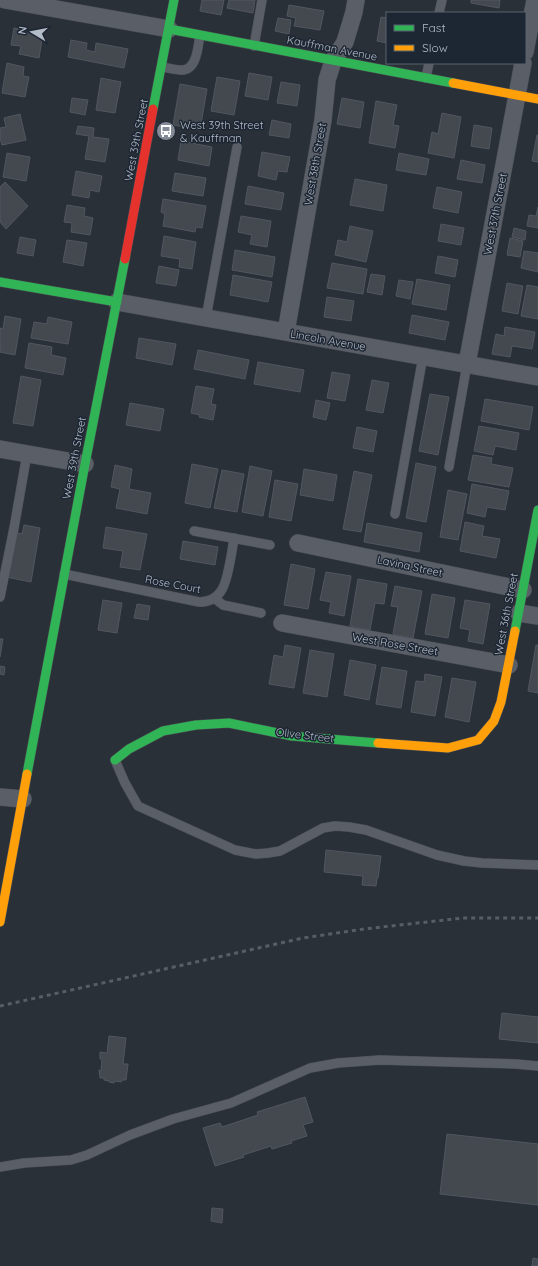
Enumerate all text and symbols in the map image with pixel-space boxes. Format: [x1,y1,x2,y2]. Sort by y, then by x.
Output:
north arrow [12,12,52,52]
legend [386,12,526,64]
text: Fast [422,20,446,35]
text: N [15,25,30,35]
street label: Kauffman Avenue [286,32,378,64]
text: Slow [422,40,448,55]
street label: West 39th Street [121,97,151,182]
place label: West 39th Street & Kauffman [180,118,264,145]
bus stop icon: West 39th Street & Kauffman [155,120,177,142]
street label: West 38th Street [301,122,329,206]
street label: West 37th Street [480,172,510,256]
street label: Lincoln Avenue [289,326,367,354]
street label: West 39th Street [59,415,89,500]
street label: Lavina Street [376,552,444,580]
street label: Rose Court [144,572,202,596]
street label: West 36th Street [491,572,521,656]
street label: West Rose Street [351,630,439,658]
street label: Olive Street [275,724,335,746]

